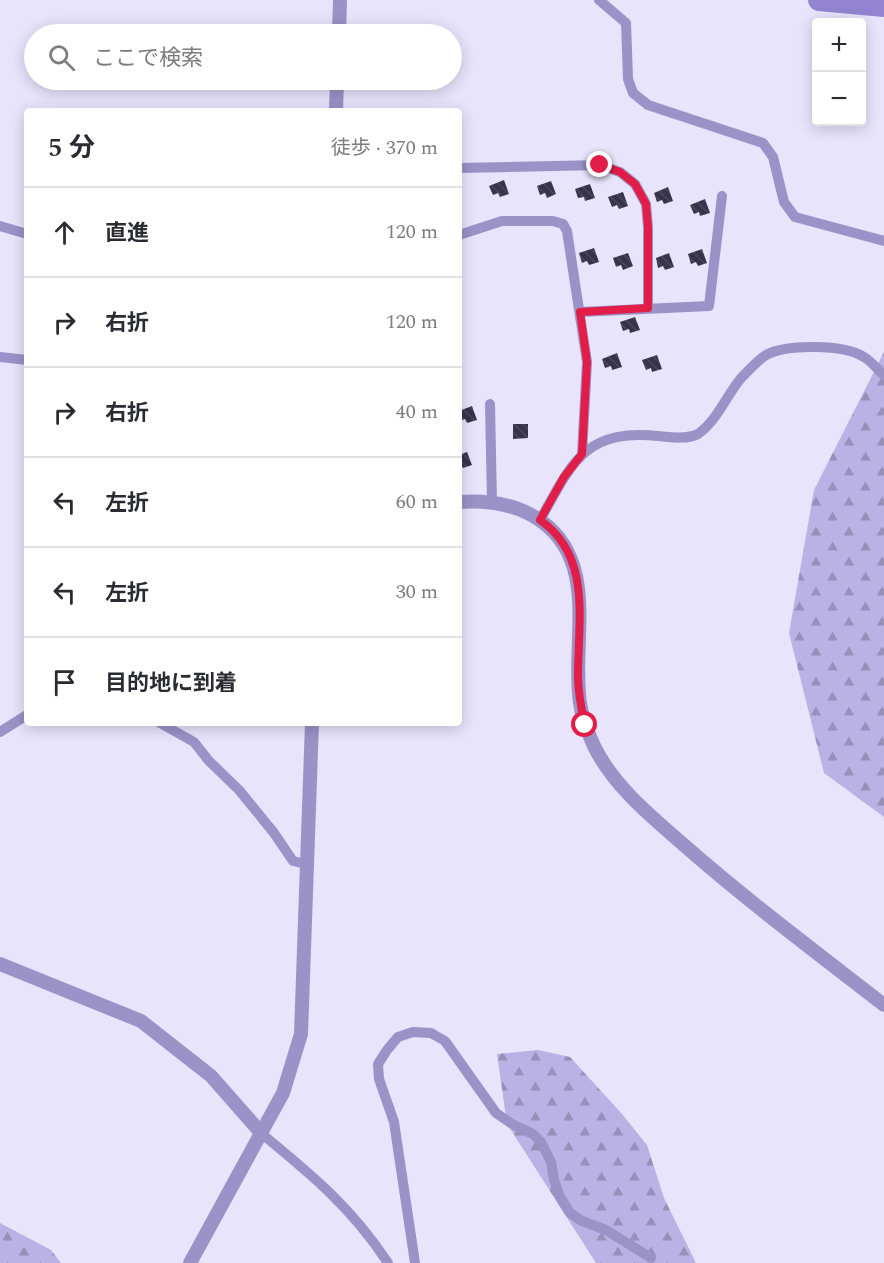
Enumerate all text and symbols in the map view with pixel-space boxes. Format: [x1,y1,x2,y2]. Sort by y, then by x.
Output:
map controls [812,18,866,126]
button: + [812,18,866,72]
search box [24,24,462,90]
icon: search [45,41,78,74]
text: ここで検索 [93,42,203,75]
button: − [812,72,866,126]
text: 5 分 [48,128,95,168]
text: 徒歩 · 370 m [331,133,438,163]
route end [586,151,612,177]
icon: ahead [48,216,81,249]
text: 直進 [105,217,149,250]
text: 120 m [386,217,438,247]
icon: right [48,306,81,339]
text: 右折 [105,307,149,340]
text: 120 m [386,307,438,337]
icon: right [48,396,81,429]
text: 右折 [105,397,149,430]
text: 40 m [396,397,438,427]
icon: left [48,486,81,519]
text: 左折 [105,487,149,520]
text: 60 m [396,487,438,517]
icon: left [48,576,81,609]
text: 左折 [105,577,149,610]
text: 30 m [396,577,438,607]
icon: arrive [48,666,81,699]
text: 目的地に到着 [105,667,237,700]
route start [571,711,597,737]

